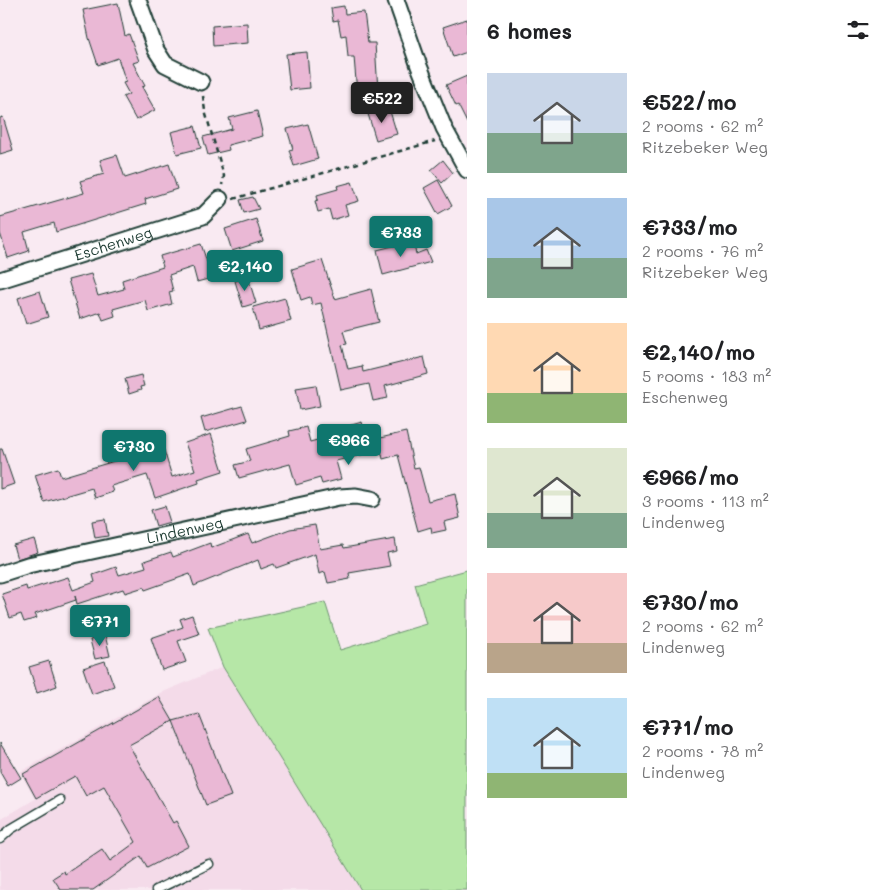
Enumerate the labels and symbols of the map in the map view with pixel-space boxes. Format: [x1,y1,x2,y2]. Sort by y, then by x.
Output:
pin: €522 [352,82,412,124]
pin: €733 [371,216,431,258]
street label: Eschenweg [72,222,155,265]
pin: €2,140 [204,250,286,292]
pin: €966 [319,424,379,466]
pin: €730 [104,430,164,472]
street label: Lindenweg [145,512,225,548]
pin: €771 [70,604,130,647]

